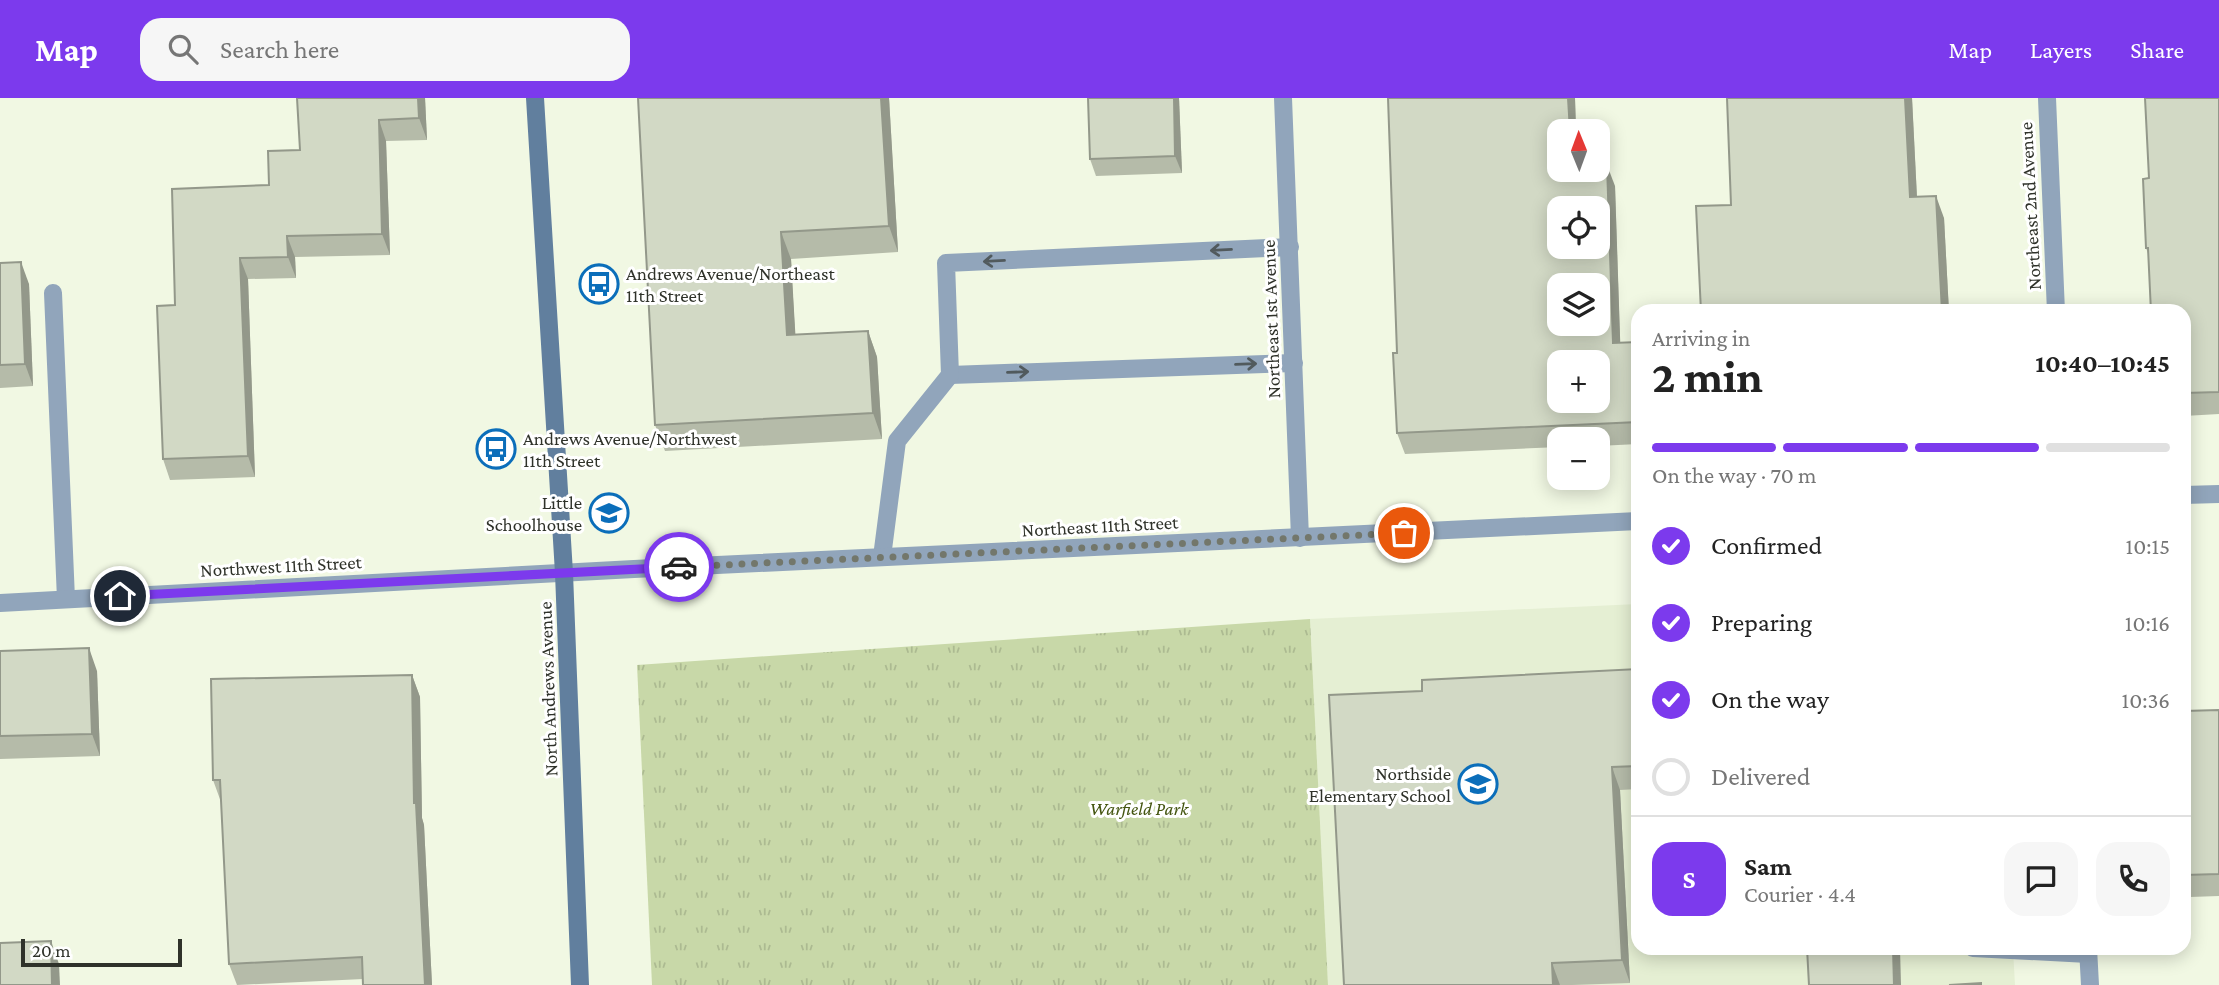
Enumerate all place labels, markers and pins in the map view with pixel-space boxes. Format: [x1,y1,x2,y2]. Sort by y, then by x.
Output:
bus stop icon: Andrews Avenue/Northeast 11th Street [578,263,620,305]
place label: Andrews Avenue/Northeast 11th Street [626,263,836,306]
bus stop icon: Andrews Avenue/Northwest 11th Street [475,428,517,470]
place label: Andrews Avenue/Northwest 11th Street [523,428,738,471]
place label: Little Schoolhouse [486,492,582,535]
school or university icon: Little Schoolhouse [588,492,630,534]
pin [1374,503,1434,563]
pin [90,566,150,626]
place label: Northside Elementary School [1309,763,1451,806]
school or university icon: Northside Elementary School [1457,763,1499,805]

